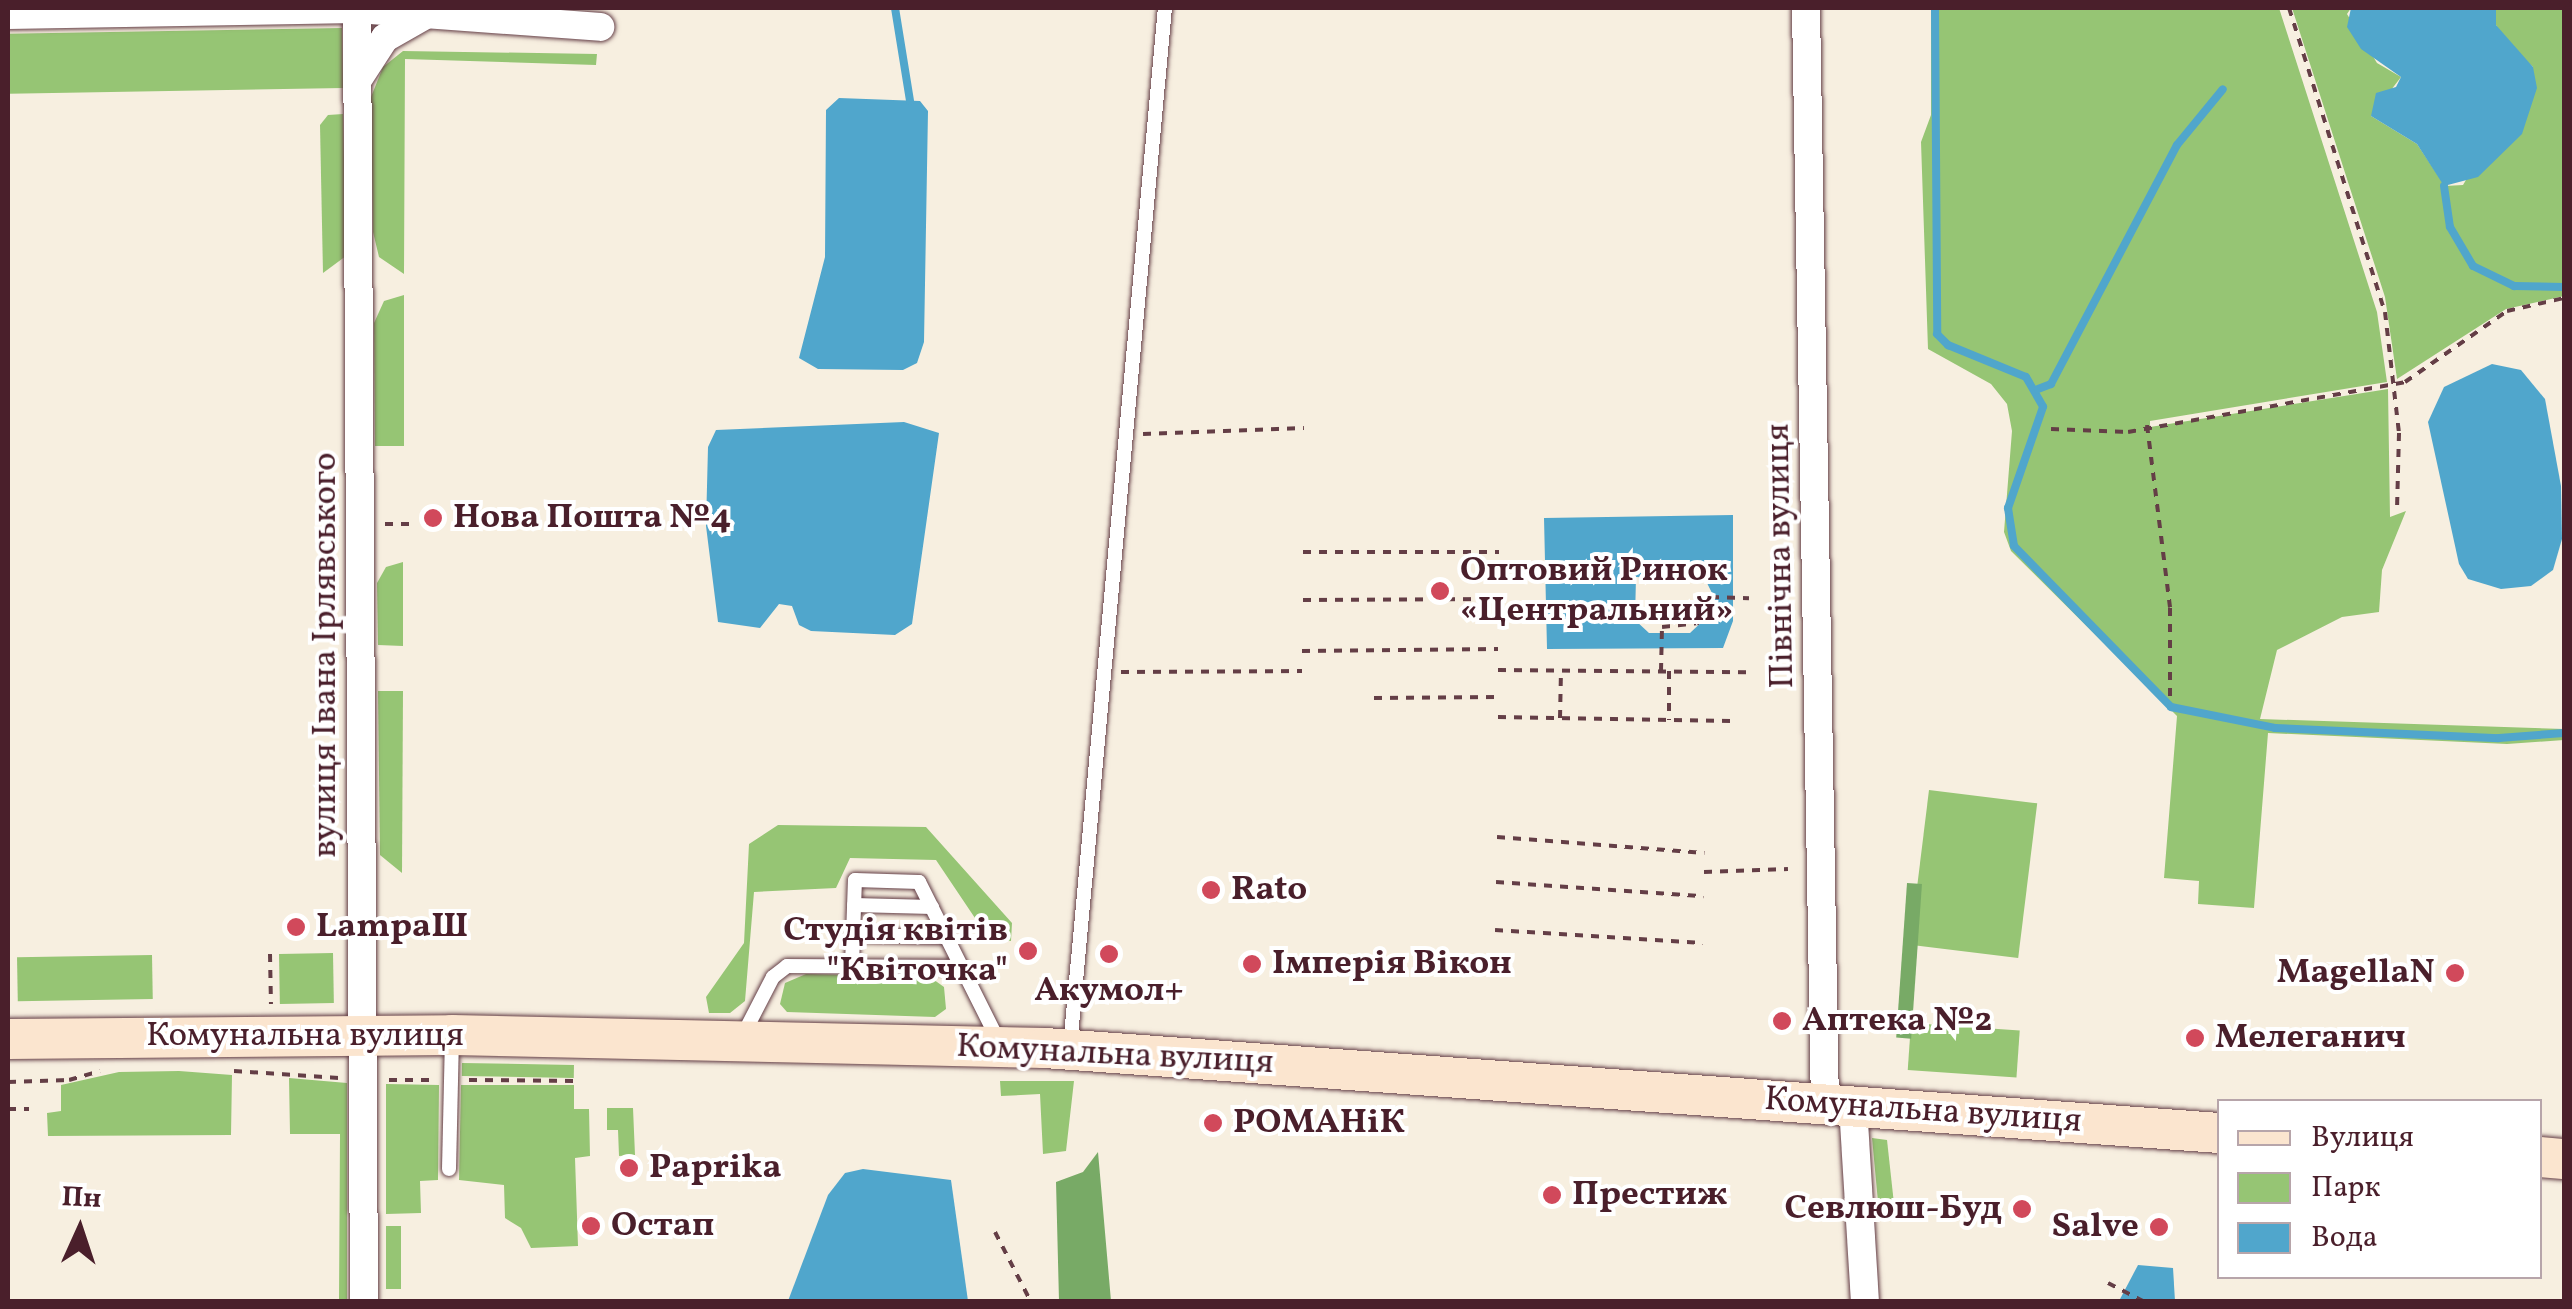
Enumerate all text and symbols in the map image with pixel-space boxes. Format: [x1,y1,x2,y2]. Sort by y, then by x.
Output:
street label: Північна вулиця [1758,423,1804,689]
street label: вулиця Івана Ірлявського [305,452,347,858]
place label: Нова Пошта №4 [453,497,732,539]
marker: Нова Пошта №4 [422,507,444,529]
place label: Оптовий Ринок «Центральний» [1460,550,1733,632]
marker: Оптовий Ринок «Центральний» [1429,580,1451,602]
place label: Rato [1231,869,1307,911]
marker: Rato [1200,879,1222,901]
place label: LampaШ [316,906,468,948]
place label: Студія квітів "Квіточка" [783,910,1008,992]
marker: LampaШ [285,916,307,938]
marker: Студія квітів "Квіточка" [1017,940,1039,962]
marker: Акумол+ [1098,943,1120,965]
place label: Імперія Вікон [1272,943,1512,985]
place label: MagellaN [2277,952,2435,994]
marker: Імперія Вікон [1241,953,1263,975]
marker: MagellaN [2444,962,2466,984]
place label: Акумол+ [1034,970,1184,1012]
place label: Аптека №2 [1802,1000,1992,1042]
marker: Аптека №2 [1771,1010,1793,1032]
street label: Комунальна вулиця [146,1015,464,1057]
place label: Мелеганич [2215,1017,2406,1059]
street label: Комунальна вулиця [955,1026,1275,1084]
marker: Мелеганич [2184,1027,2206,1049]
street label: Комунальна вулиця [1763,1079,2083,1143]
legend [2217,1099,2542,1279]
place label: РОМАНіК [1233,1102,1405,1144]
marker: РОМАНіК [1202,1112,1224,1134]
text: Вулиця [2311,1117,2414,1159]
place label: Paprika [649,1147,782,1189]
marker: Paprika [618,1157,640,1179]
text: Парк [2311,1167,2380,1209]
place label: Престиж [1572,1174,1728,1216]
text: Пн [61,1178,102,1219]
north arrow [30,1179,130,1279]
marker: Престиж [1541,1184,1563,1206]
place label: Севлюш-Буд [1785,1188,2002,1230]
marker: Севлюш-Буд [2011,1198,2033,1220]
place label: Остап [611,1205,714,1247]
place label: Salve [2052,1206,2139,1248]
marker: Остап [580,1215,602,1237]
marker: Salve [2148,1216,2170,1238]
text: Вода [2311,1217,2378,1259]

